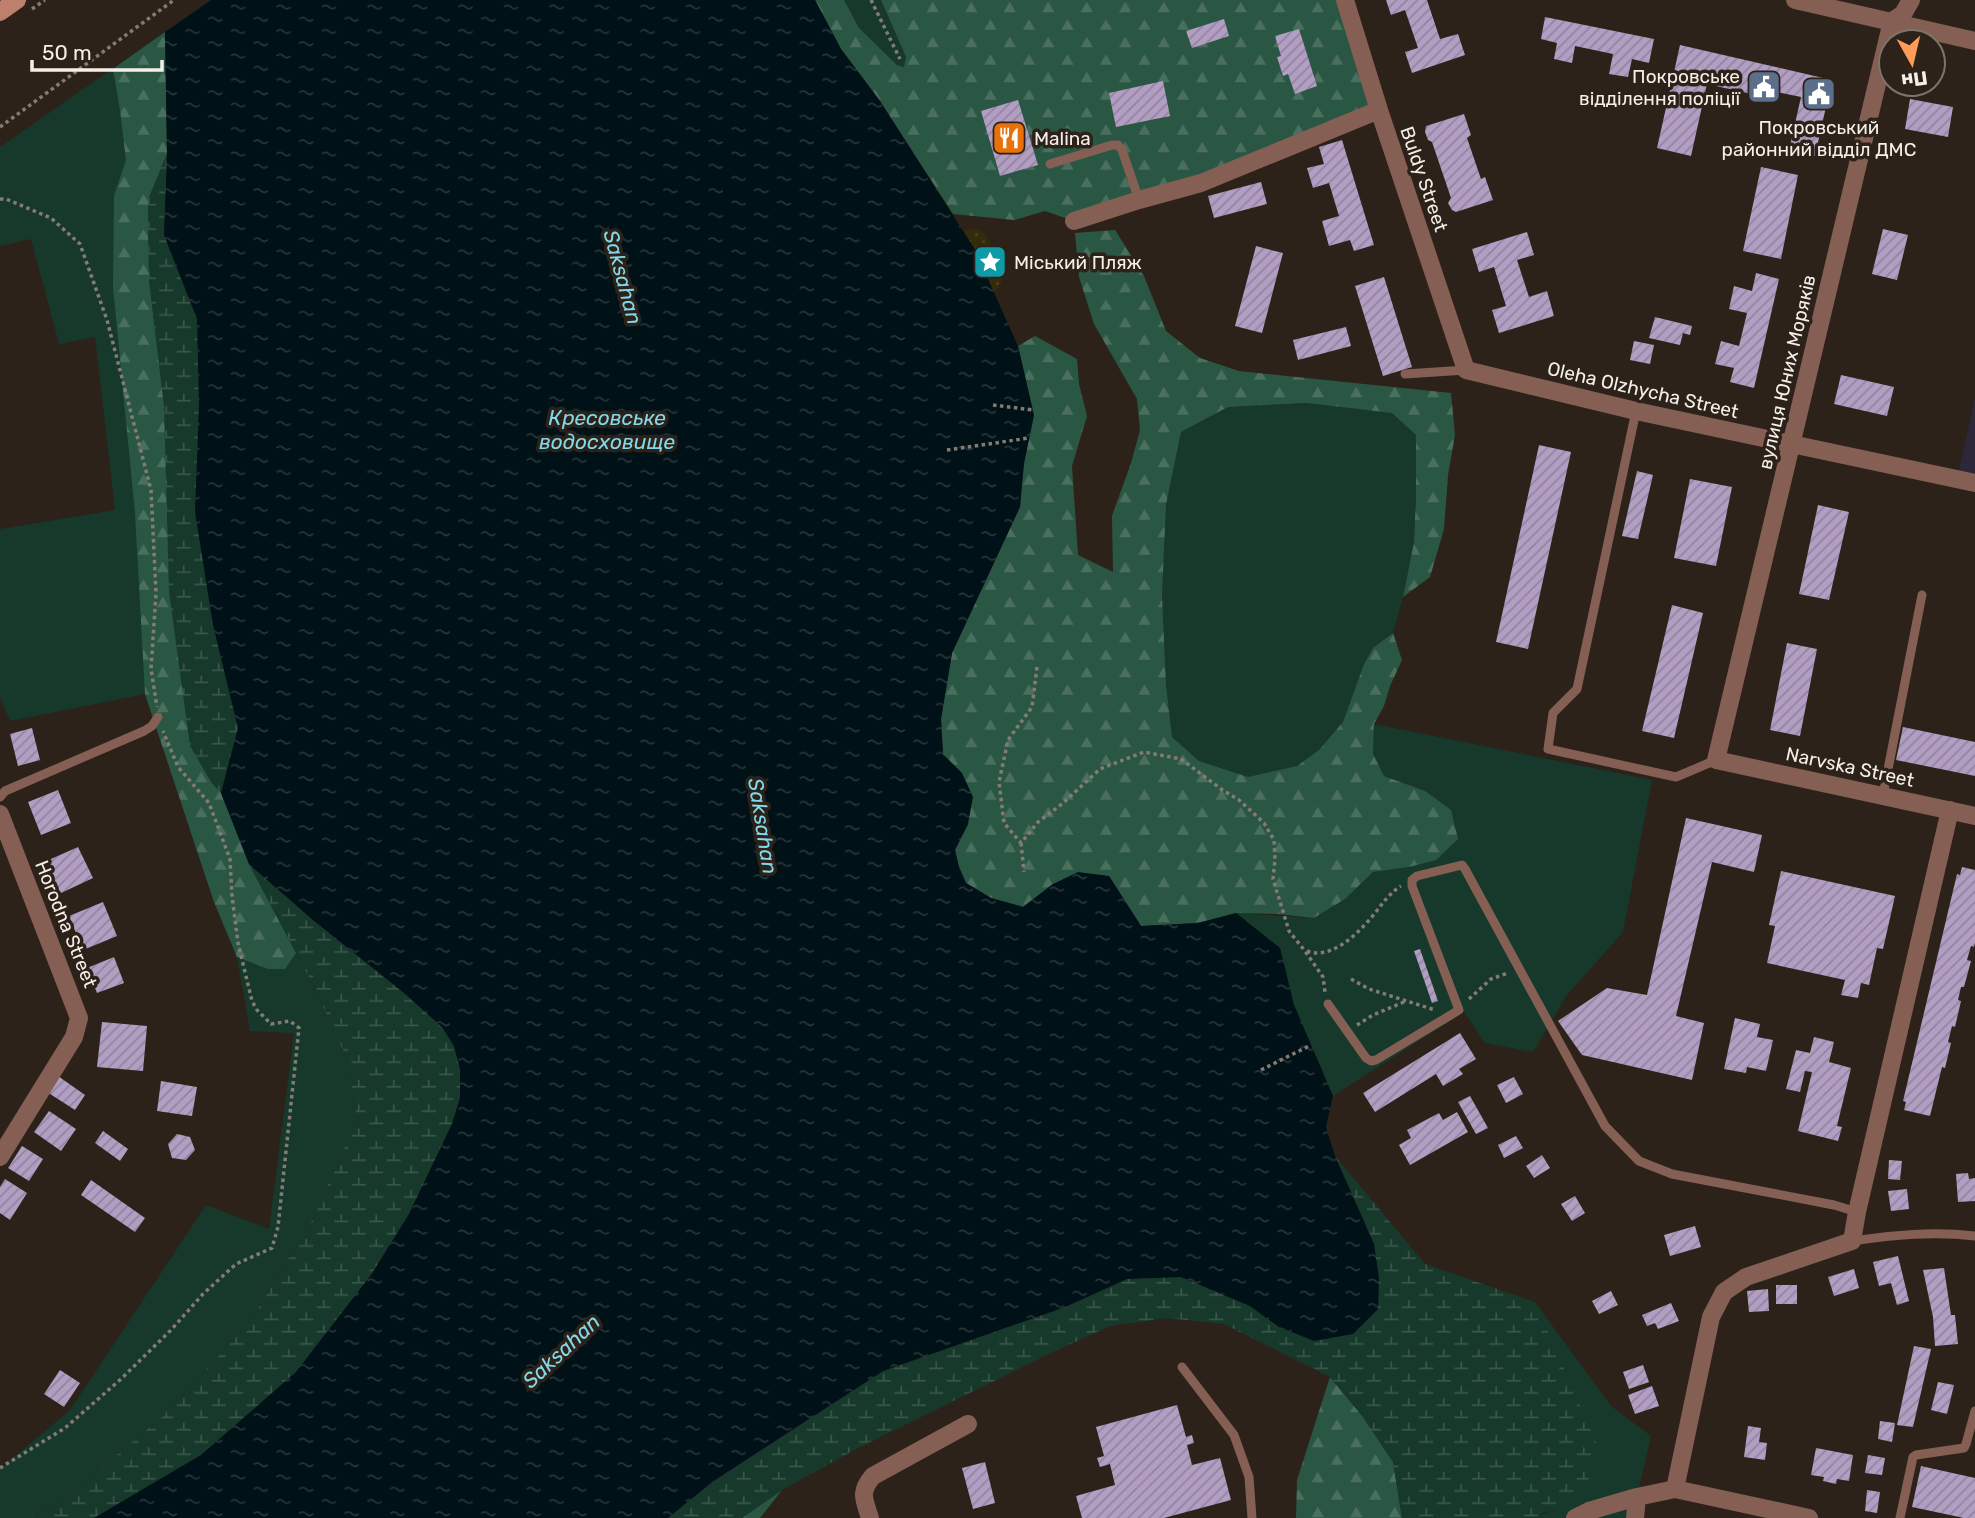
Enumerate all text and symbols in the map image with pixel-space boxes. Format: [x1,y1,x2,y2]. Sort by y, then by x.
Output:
scale bar [32,28,161,72]
north arrow [1877,28,1947,98]
text: 50 m [42,40,92,65]
place label: Покровське відділення поліції [1579,65,1740,110]
text: Пн [1900,66,1929,93]
public building icon: Покровське відділення поліції [1745,68,1783,106]
public building icon: Покровський районний відділ ДМС [1800,75,1838,113]
place label: Покровський районний відділ ДМС [1722,116,1916,161]
restaurant icon: Malina [990,119,1028,157]
street label: Buldy Street [1395,123,1453,235]
place label: Malina [1034,127,1091,150]
water label: Saksahan [598,227,648,327]
place icon: Міський Пляж [971,243,1009,281]
place label: Міський Пляж [1014,251,1142,274]
street label: вулиця Юних Моряків [1753,272,1821,472]
street label: Oleha Olzhycha Street [1545,357,1741,423]
water label: Кресовське водосховище [539,405,675,454]
street label: Narvska Street [1784,742,1917,792]
water label: Saksahan [743,776,783,876]
street label: Horodna Street [30,857,102,992]
water label: Saksahan [517,1309,605,1393]

